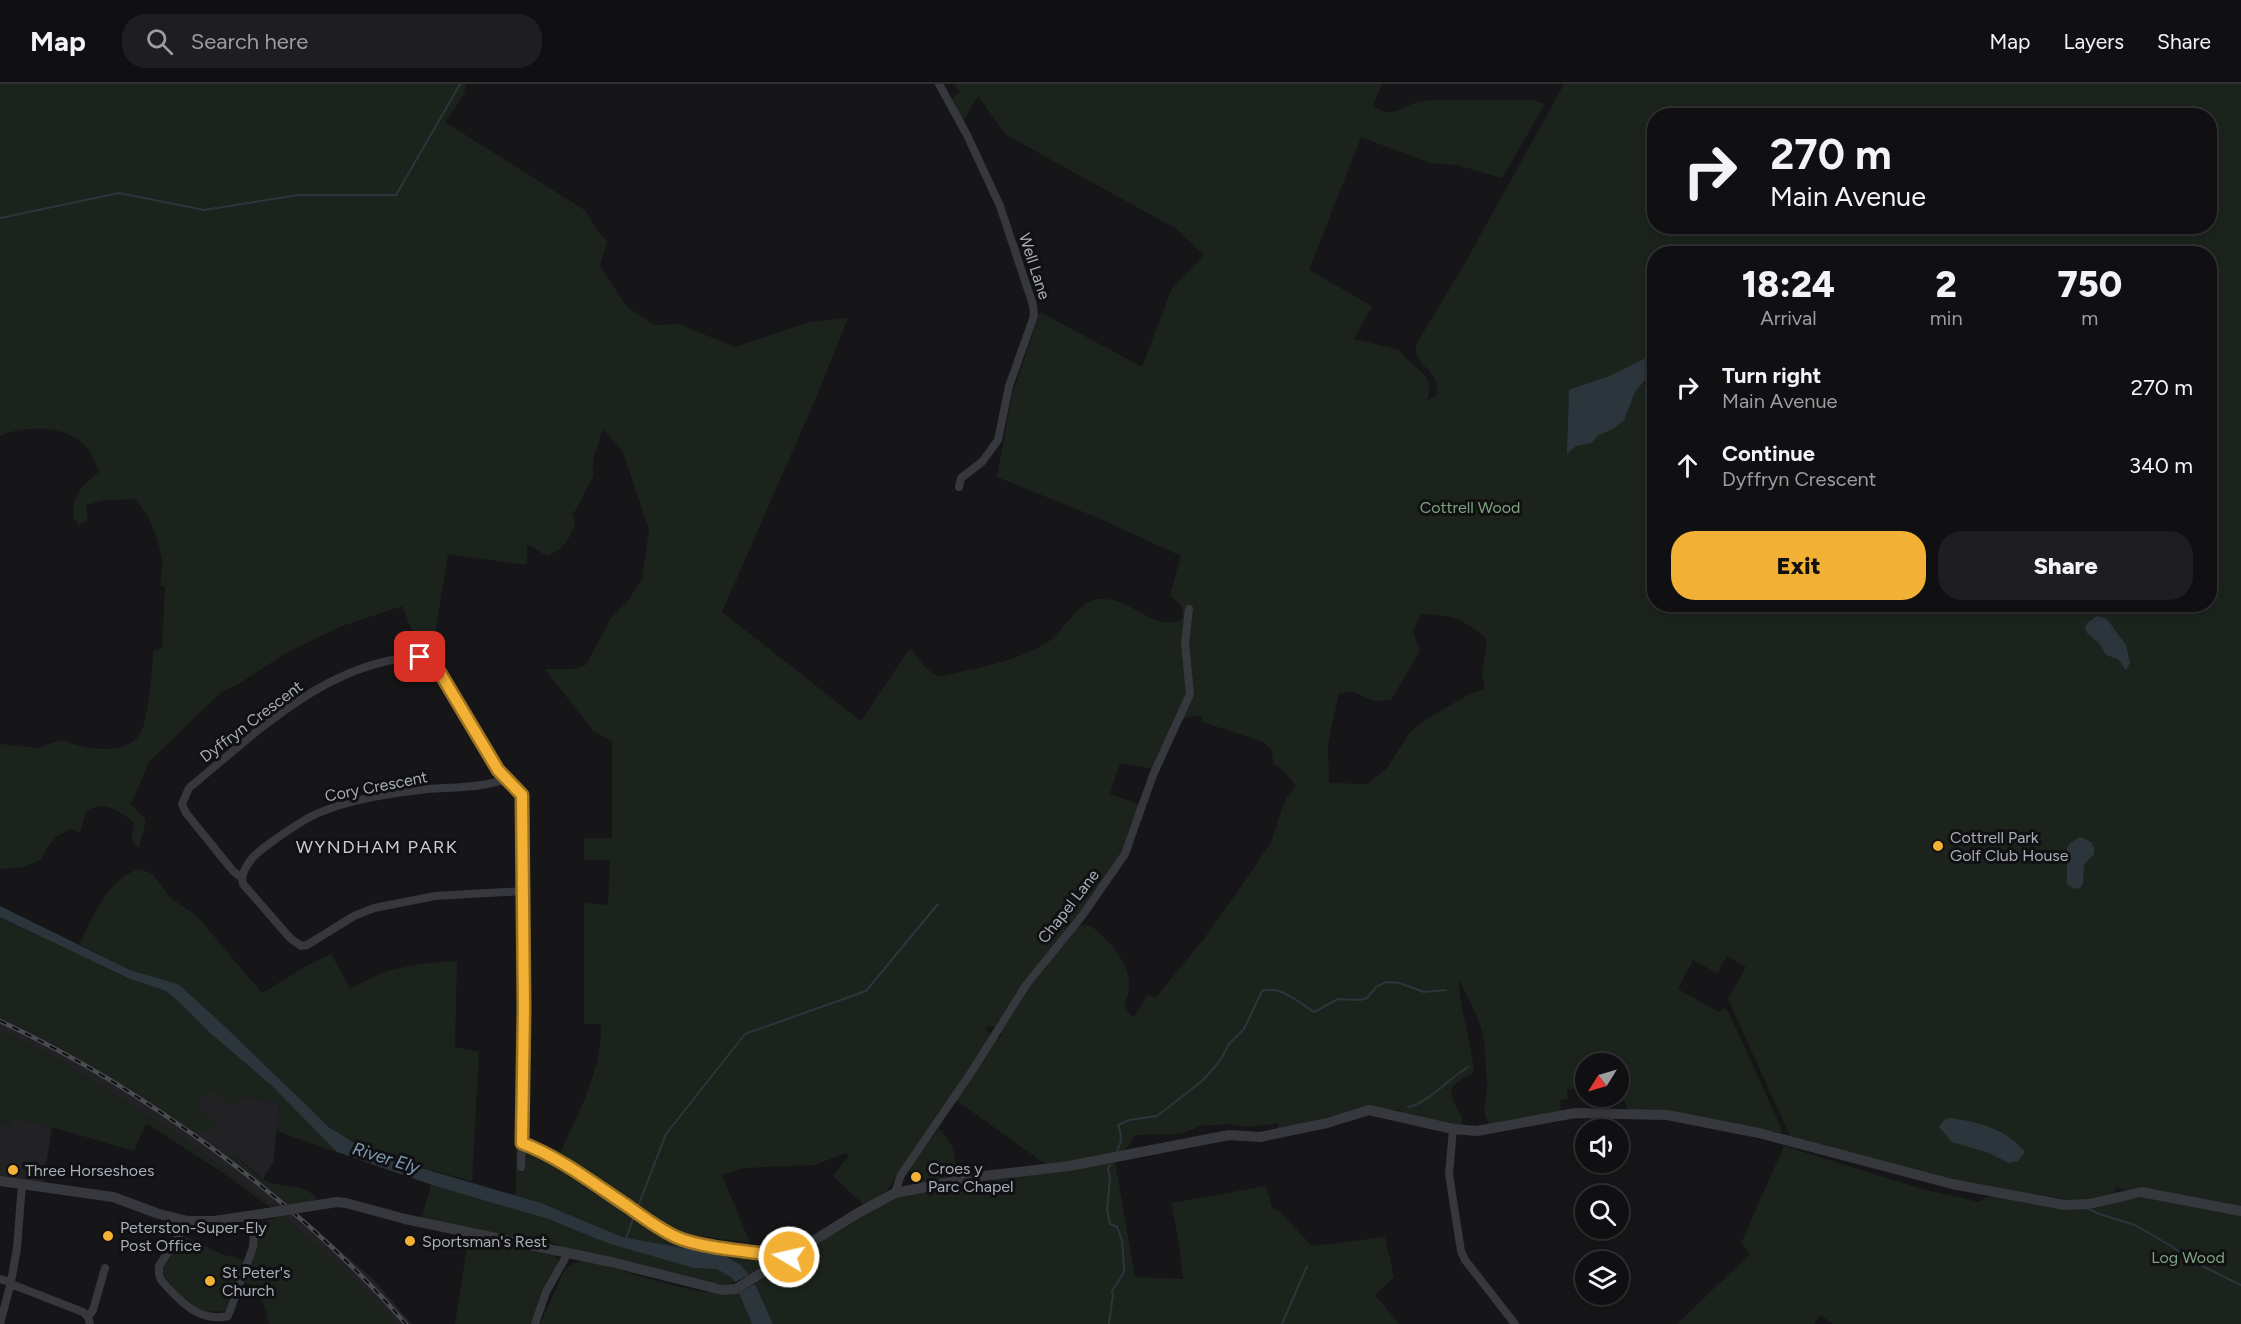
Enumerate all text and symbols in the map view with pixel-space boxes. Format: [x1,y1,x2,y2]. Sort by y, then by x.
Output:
search box [122,14,542,68]
text: Map [30,24,86,58]
icon: search [143,25,176,58]
text: Search here [191,28,308,55]
text: Map [1990,29,2030,54]
text: Layers [2063,29,2124,54]
text: Share [2157,29,2211,54]
text: 270 m [1770,129,1892,180]
icon: right [1671,132,1749,210]
text: Main Avenue [1770,180,1926,213]
street label: Well Lane [1015,231,1054,302]
text: 18:24 [1742,263,1835,306]
text: 2 [1936,263,1957,306]
text: 750 [2057,263,2122,306]
text: Arrival [1760,306,1817,330]
text: min [1930,306,1963,330]
text: m [2081,306,2098,330]
text: Turn right [1722,362,1821,389]
icon: right [1671,371,1704,404]
text: 270 m [2131,374,2193,401]
text: Main Avenue [1722,389,1838,413]
text: Continue [1722,440,1815,467]
icon: ahead [1671,449,1704,482]
text: 340 m [2129,452,2193,479]
text: Dyffryn Crescent [1722,467,1876,491]
park label: Cottrell Wood [1420,498,1520,517]
button: Exit [1671,531,1926,600]
button: Share [1938,531,2193,600]
pin [394,631,445,682]
icon: arrive [403,640,436,673]
street label: Dyffryn Crescent [196,677,306,766]
street label: Cory Crescent [323,767,429,806]
place label: Cottrell Park Golf Club House [1950,828,2069,865]
district label: WYNDHAM PARK [296,836,458,858]
marker: Cottrell Park Golf Club House [1931,839,1945,853]
street label: Chapel Lane [1034,865,1103,947]
north arrow [1575,1053,1629,1107]
map controls [1575,1053,1629,1305]
button: sound [1575,1119,1629,1173]
water label: River Ely [350,1137,424,1179]
place label: Croes y Parc Chapel [928,1159,1014,1196]
place label: Three Horseshoes [25,1161,154,1180]
marker: Three Horseshoes [6,1163,20,1177]
marker: Croes y Parc Chapel [909,1170,923,1184]
button: search [1575,1185,1629,1239]
place label: Peterston-Super-Ely Post Office [120,1218,267,1255]
position arrow [757,1225,821,1289]
marker: Peterston-Super-Ely Post Office [101,1229,115,1243]
place label: Sportsman's Rest [422,1232,547,1251]
marker: Sportsman's Rest [403,1234,417,1248]
park label: Log Wood [2151,1248,2225,1267]
button: layers [1575,1251,1629,1305]
place label: St Peter's Church [222,1263,290,1300]
marker: St Peter's Church [203,1274,217,1288]

